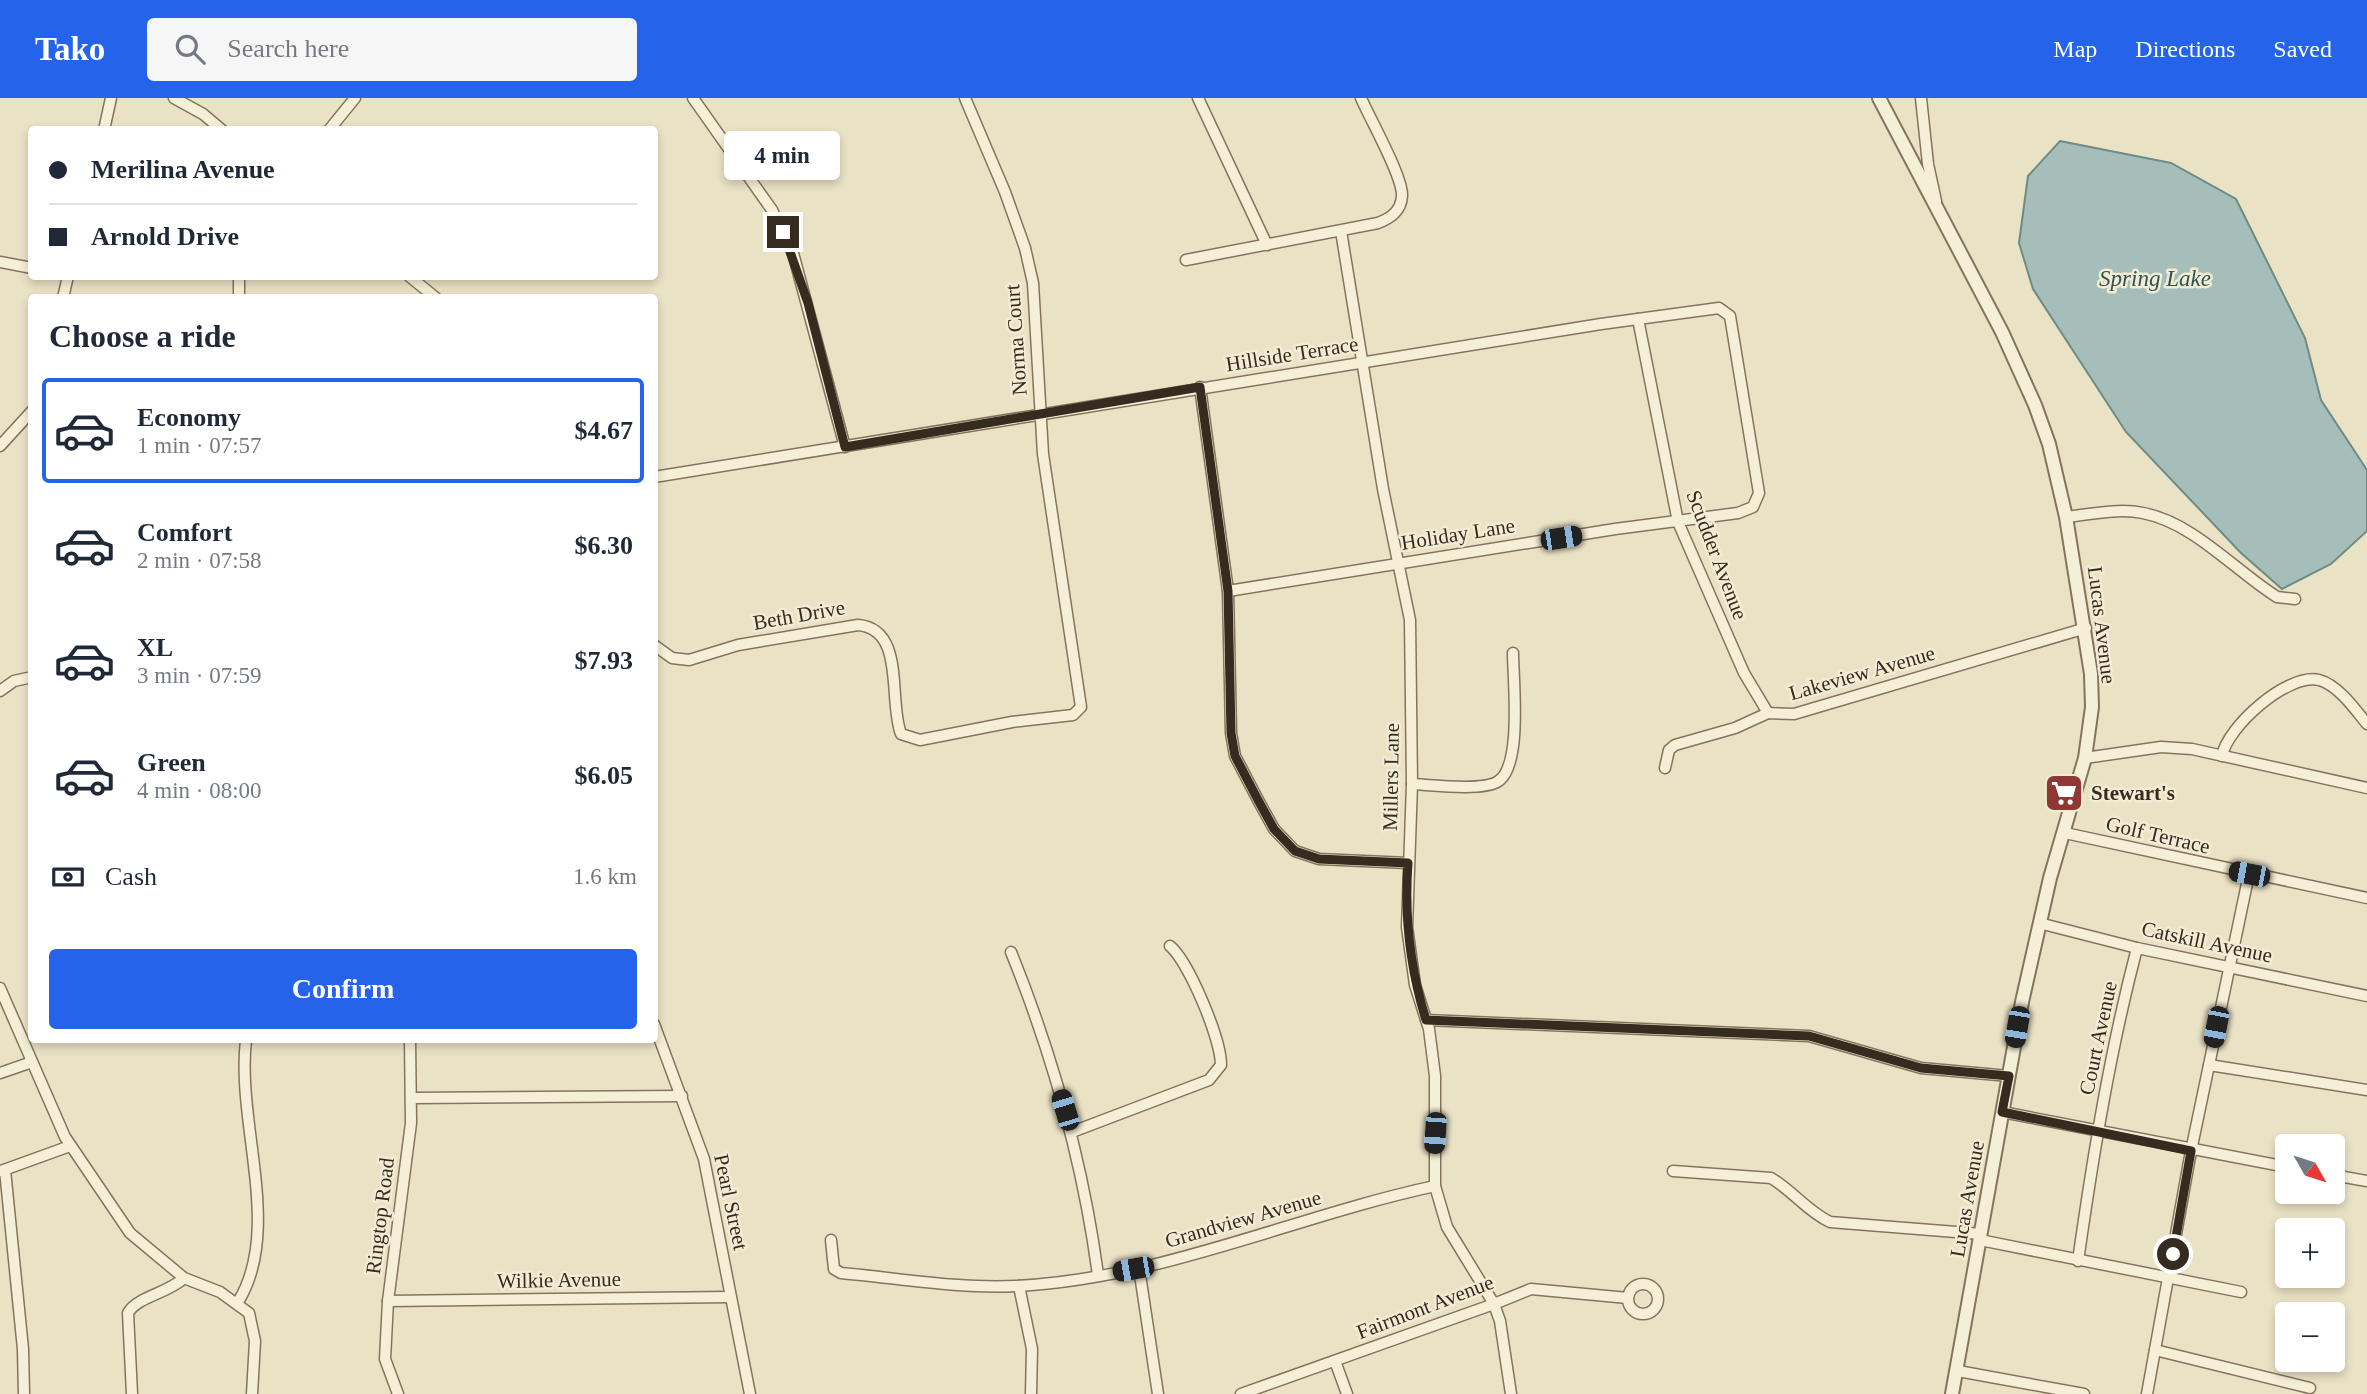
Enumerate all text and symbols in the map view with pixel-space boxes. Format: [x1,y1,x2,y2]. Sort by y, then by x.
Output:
search box [147,18,637,81]
icon: search [171,30,209,68]
text: Tako [35,31,105,67]
text: Search here [227,34,349,63]
text: Map [2053,36,2097,62]
text: Directions [2135,36,2235,62]
text: Saved [2273,36,2332,62]
callout: 4 min [725,130,841,180]
text: 4 min [754,143,810,168]
text: Merilina Avenue [91,155,275,184]
route end [767,216,799,248]
text: Arnold Drive [91,222,239,251]
water label: Spring Lake [2099,266,2211,291]
street label: Norma Court [1000,283,1032,396]
text: Choose a ride [49,318,236,354]
street label: Hillside Terrace [1224,332,1360,376]
icon: car [53,399,116,462]
text: Economy [137,403,241,432]
text: $4.67 [575,416,633,445]
text: 1 min · 07:57 [137,433,262,458]
street label: Scudder Avenue [1681,487,1753,623]
street label: Holiday Lane [1399,513,1517,555]
icon: car [53,514,116,577]
text: Comfort [137,518,232,547]
car [1539,524,1584,552]
text: $6.30 [575,531,633,560]
text: 2 min · 07:58 [137,548,262,573]
street label: Lucas Avenue [2083,565,2121,685]
street label: Beth Drive [751,595,847,635]
icon: car [53,629,116,692]
text: XL [137,633,173,662]
street label: Lakeview Avenue [1786,641,1938,705]
text: $7.93 [575,646,633,675]
text: 3 min · 07:59 [137,663,262,688]
street label: Millers Lane [1378,723,1404,831]
icon: car [53,744,116,807]
text: Green [137,748,206,777]
text: $6.05 [575,761,633,790]
supermarket icon: Stewart's [2043,772,2085,814]
text: 4 min · 08:00 [137,778,262,803]
place label: Stewart's [2091,781,2175,805]
street label: Golf Terrace [2104,811,2212,859]
icon: cash [49,858,87,896]
car [2227,860,2272,888]
text: Cash [105,862,157,891]
text: 1.6 km [573,864,637,889]
street label: Catskill Avenue [2139,916,2275,968]
button: Confirm [49,949,637,1029]
street label: Court Avenue [2074,979,2122,1097]
car [2004,1004,2031,1050]
car [2202,1004,2231,1050]
car [1049,1087,1082,1133]
car [1424,1111,1447,1155]
north arrow [2275,1134,2345,1204]
map controls [2275,1134,2345,1372]
street label: Lucas Avenue [1945,1139,1989,1259]
street label: Pearl Street [709,1152,753,1252]
street label: Ringtop Road [361,1156,399,1276]
street label: Grandview Avenue [1162,1185,1324,1253]
button: + [2275,1218,2345,1288]
route start [2157,1238,2189,1270]
car [1111,1255,1156,1283]
street label: Wilkie Avenue [497,1267,621,1293]
street label: Fairmont Avenue [1353,1270,1497,1344]
button: − [2275,1302,2345,1372]

